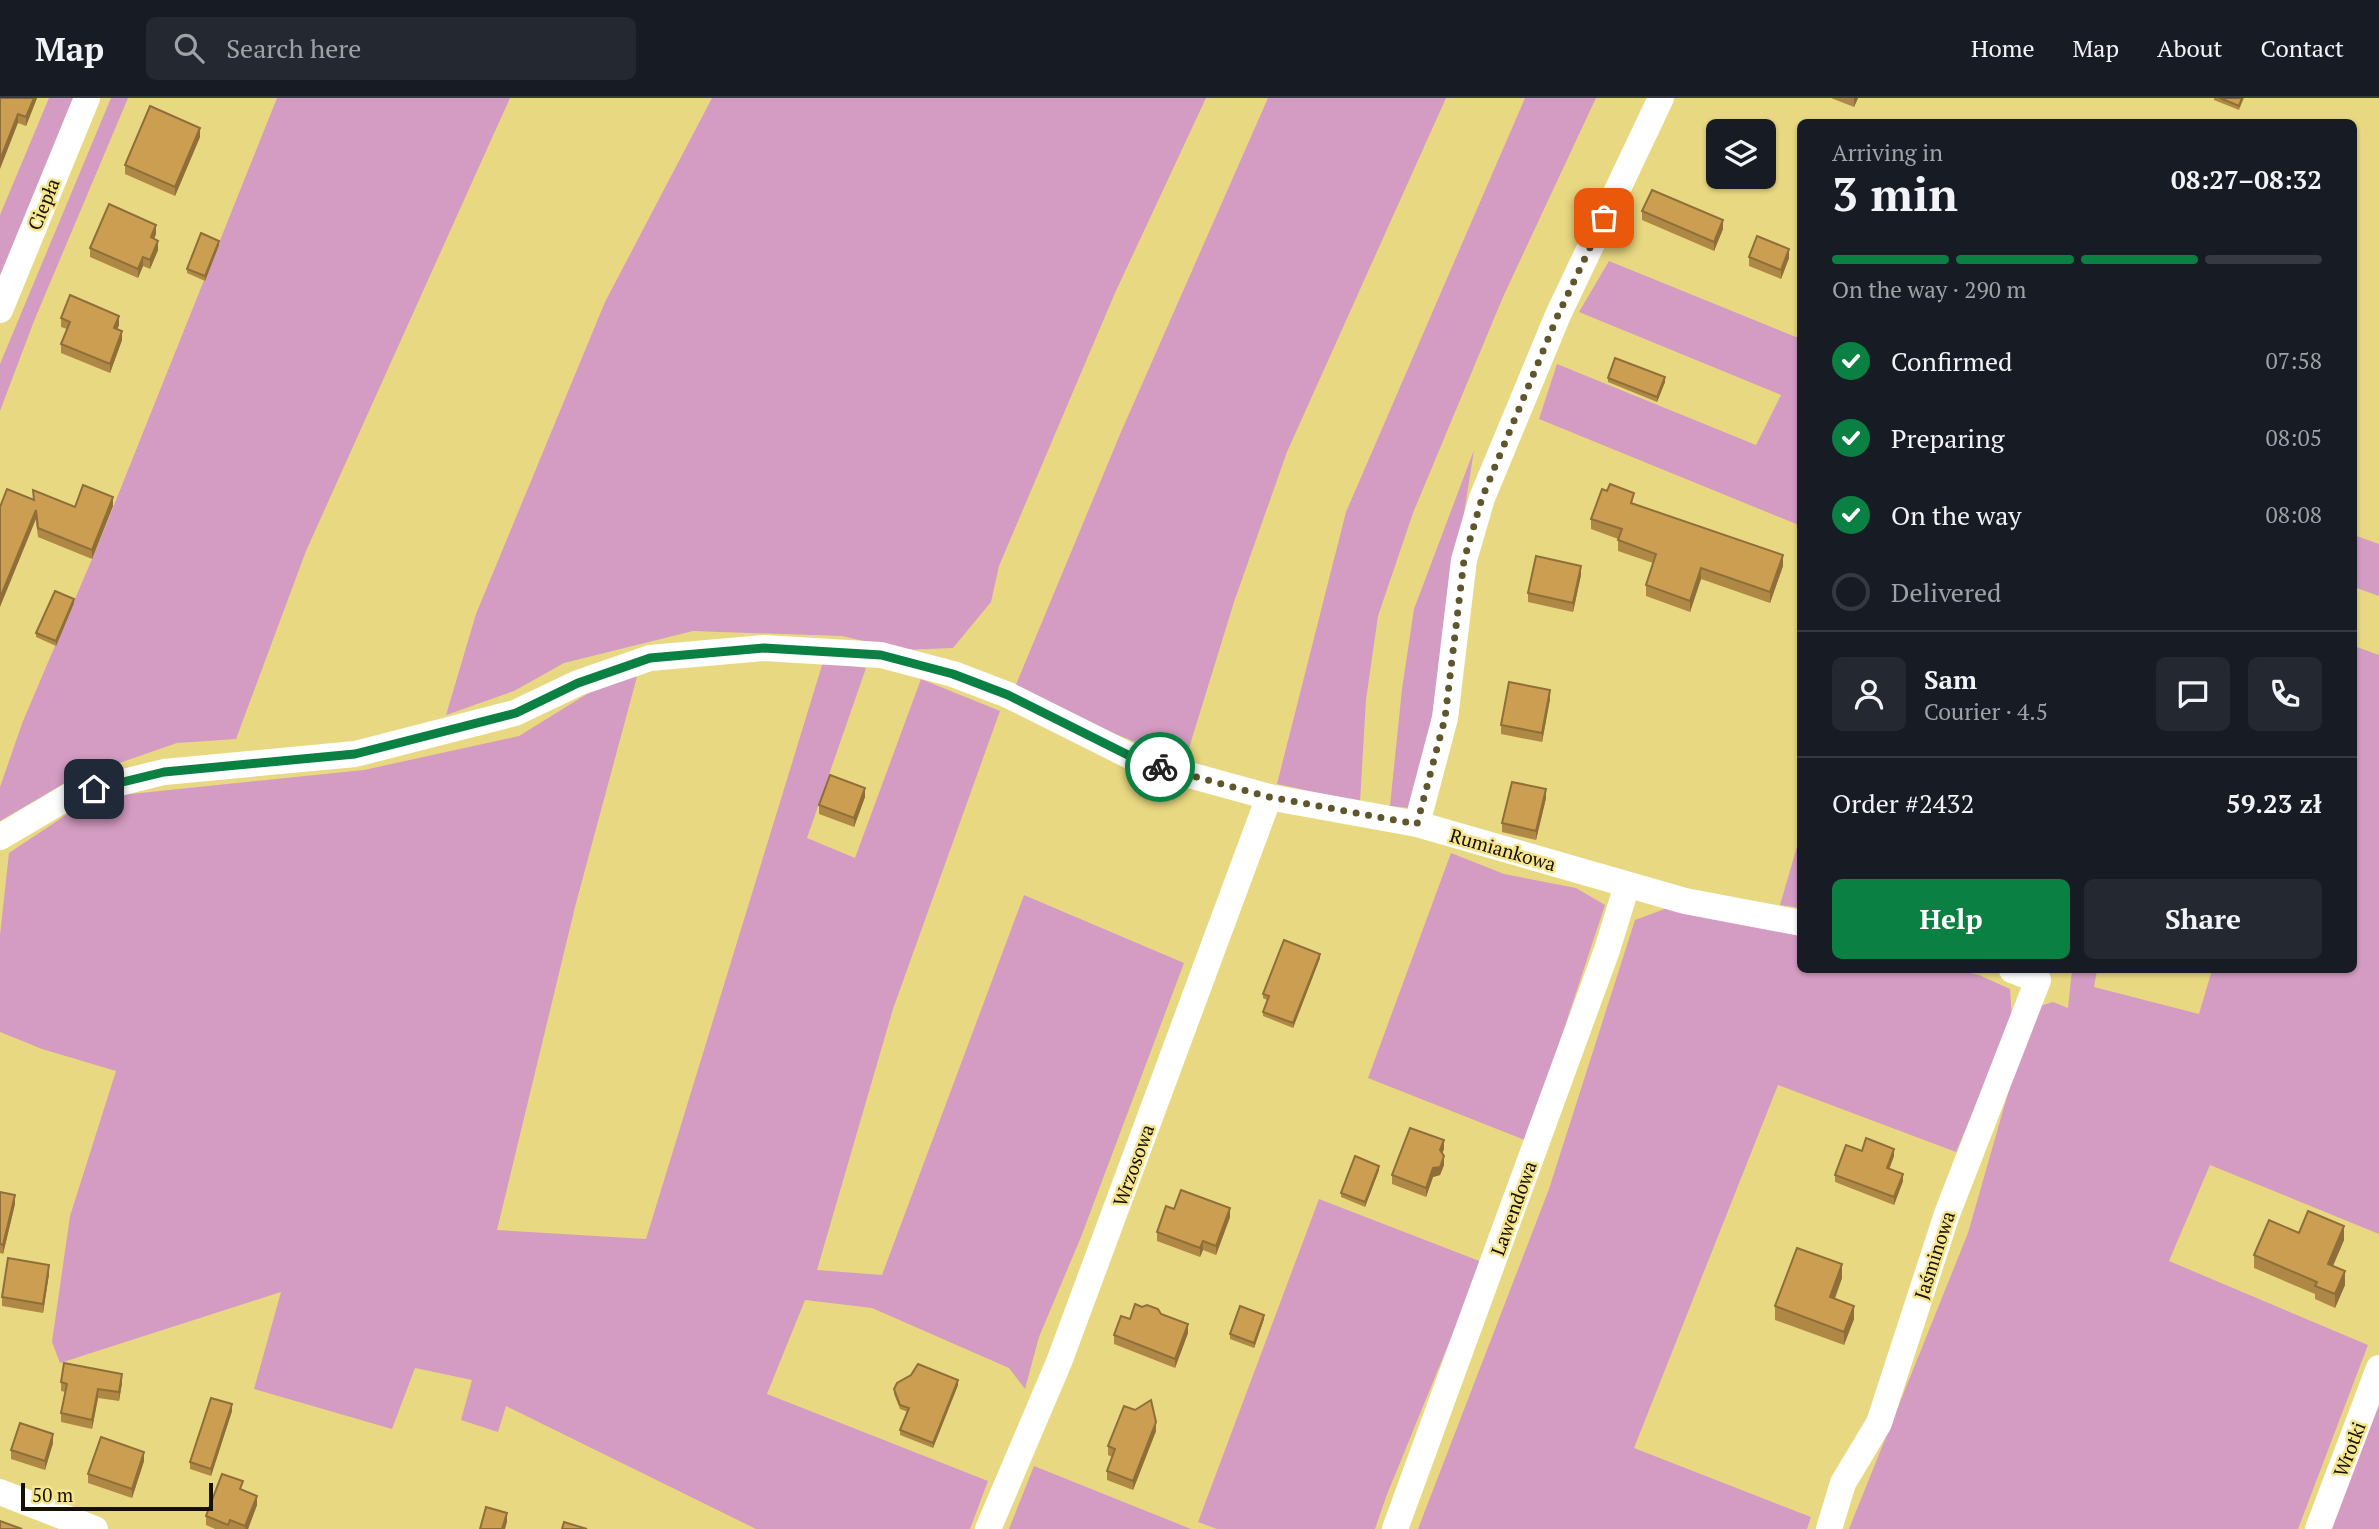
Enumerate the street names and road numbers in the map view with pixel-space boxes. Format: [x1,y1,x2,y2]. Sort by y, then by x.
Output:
street label: Ciepła [21,174,65,234]
street label: Rumiankowa [1447,822,1559,876]
street label: Wrzosowa [1107,1120,1159,1209]
street label: Lawendowa [1484,1157,1542,1259]
street label: Jaśminowa [1908,1207,1960,1302]
street label: Wrotki [2327,1418,2371,1480]

